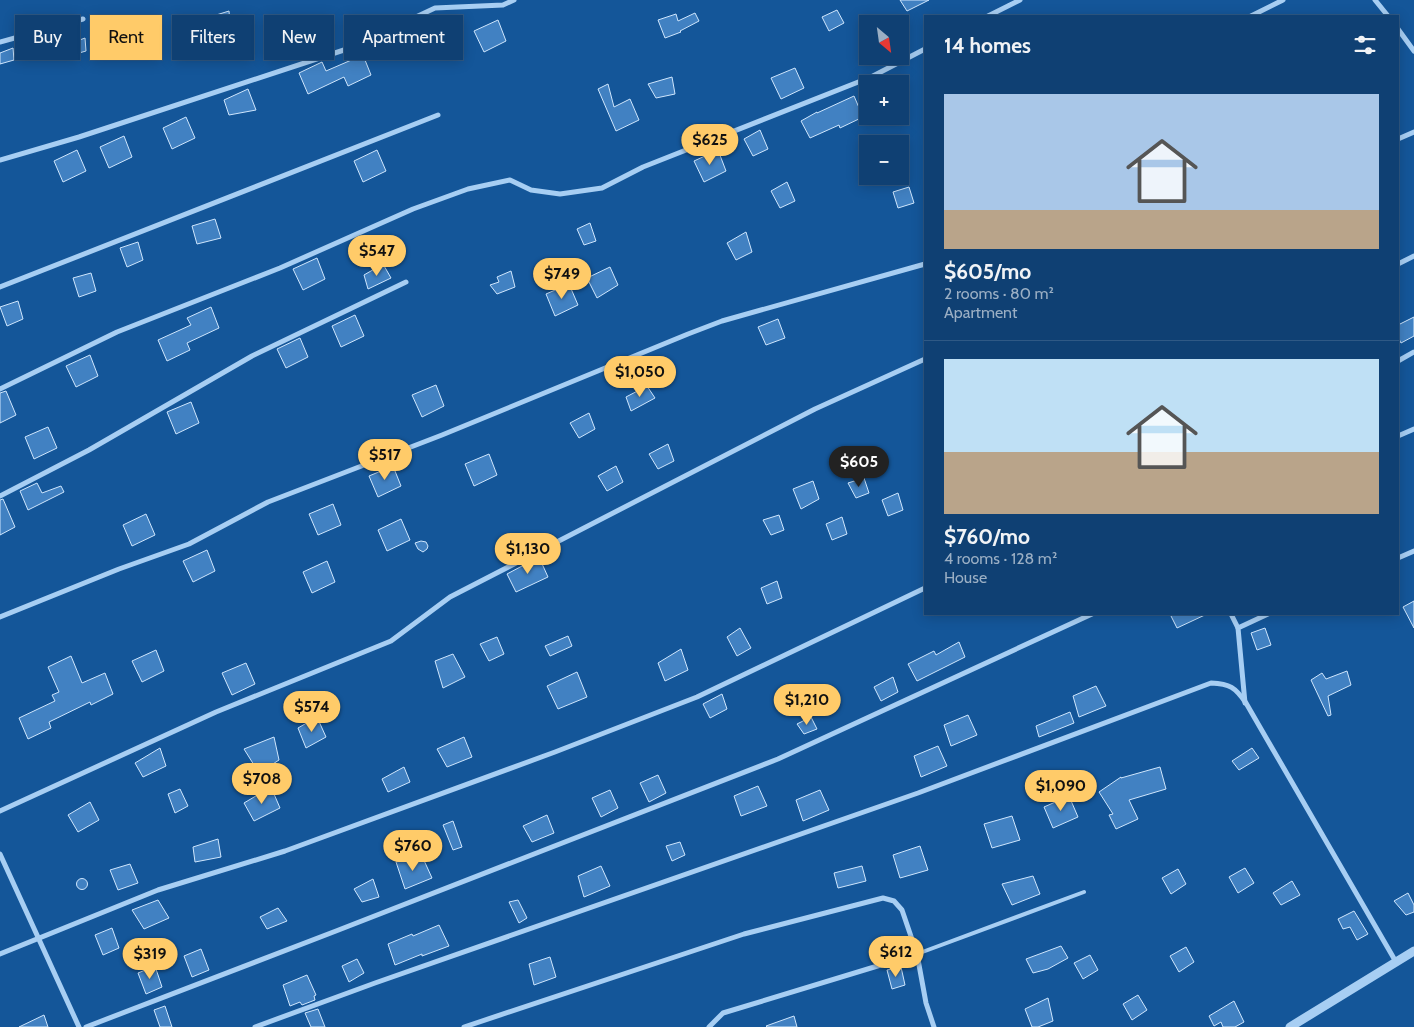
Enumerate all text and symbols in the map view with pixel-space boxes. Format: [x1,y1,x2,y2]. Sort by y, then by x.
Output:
chip: Buy [15,15,80,60]
chip: Rent [90,15,162,60]
chip: Filters [172,15,254,60]
chip: New [264,15,334,60]
chip: Apartment [344,15,463,60]
north arrow [859,15,909,65]
map controls [859,15,909,185]
icon: filters [1351,31,1379,59]
text: 14 homes [944,33,1031,58]
button: + [859,75,909,125]
pin: $625 [680,124,740,166]
icon: home [1117,126,1207,216]
text: $625 [692,130,728,149]
button: − [859,135,909,185]
pin: $547 [347,234,407,277]
text: $547 [359,241,395,260]
pin: $749 [532,258,592,300]
text: $605/mo [944,259,1031,284]
text: $749 [544,264,580,283]
text: 2 rooms · 80 m² [944,284,1054,303]
text: Apartment [944,303,1017,322]
pin: $1,050 [599,356,681,398]
text: $1,050 [615,362,665,381]
icon: home [1117,392,1207,482]
pin: $517 [355,438,415,481]
text: $517 [369,445,401,464]
pin: $605 [829,446,889,488]
text: $605 [840,452,878,471]
text: $760/mo [944,524,1030,549]
pin: $1,130 [487,532,569,575]
text: $1,130 [506,539,550,558]
text: 4 rooms · 128 m² [944,549,1057,568]
text: House [944,568,987,587]
pin: $1,210 [766,684,848,726]
pin: $574 [282,690,342,733]
text: $1,210 [785,690,829,709]
text: $574 [294,697,330,716]
pin: $708 [232,762,292,805]
text: $708 [243,769,281,788]
pin: $1,090 [1020,770,1102,812]
text: $1,090 [1036,776,1086,795]
pin: $760 [383,830,443,872]
text: $760 [394,836,432,855]
pin: $612 [866,936,926,978]
pin: $319 [120,938,180,980]
text: $612 [880,942,912,961]
text: $319 [134,944,166,963]

